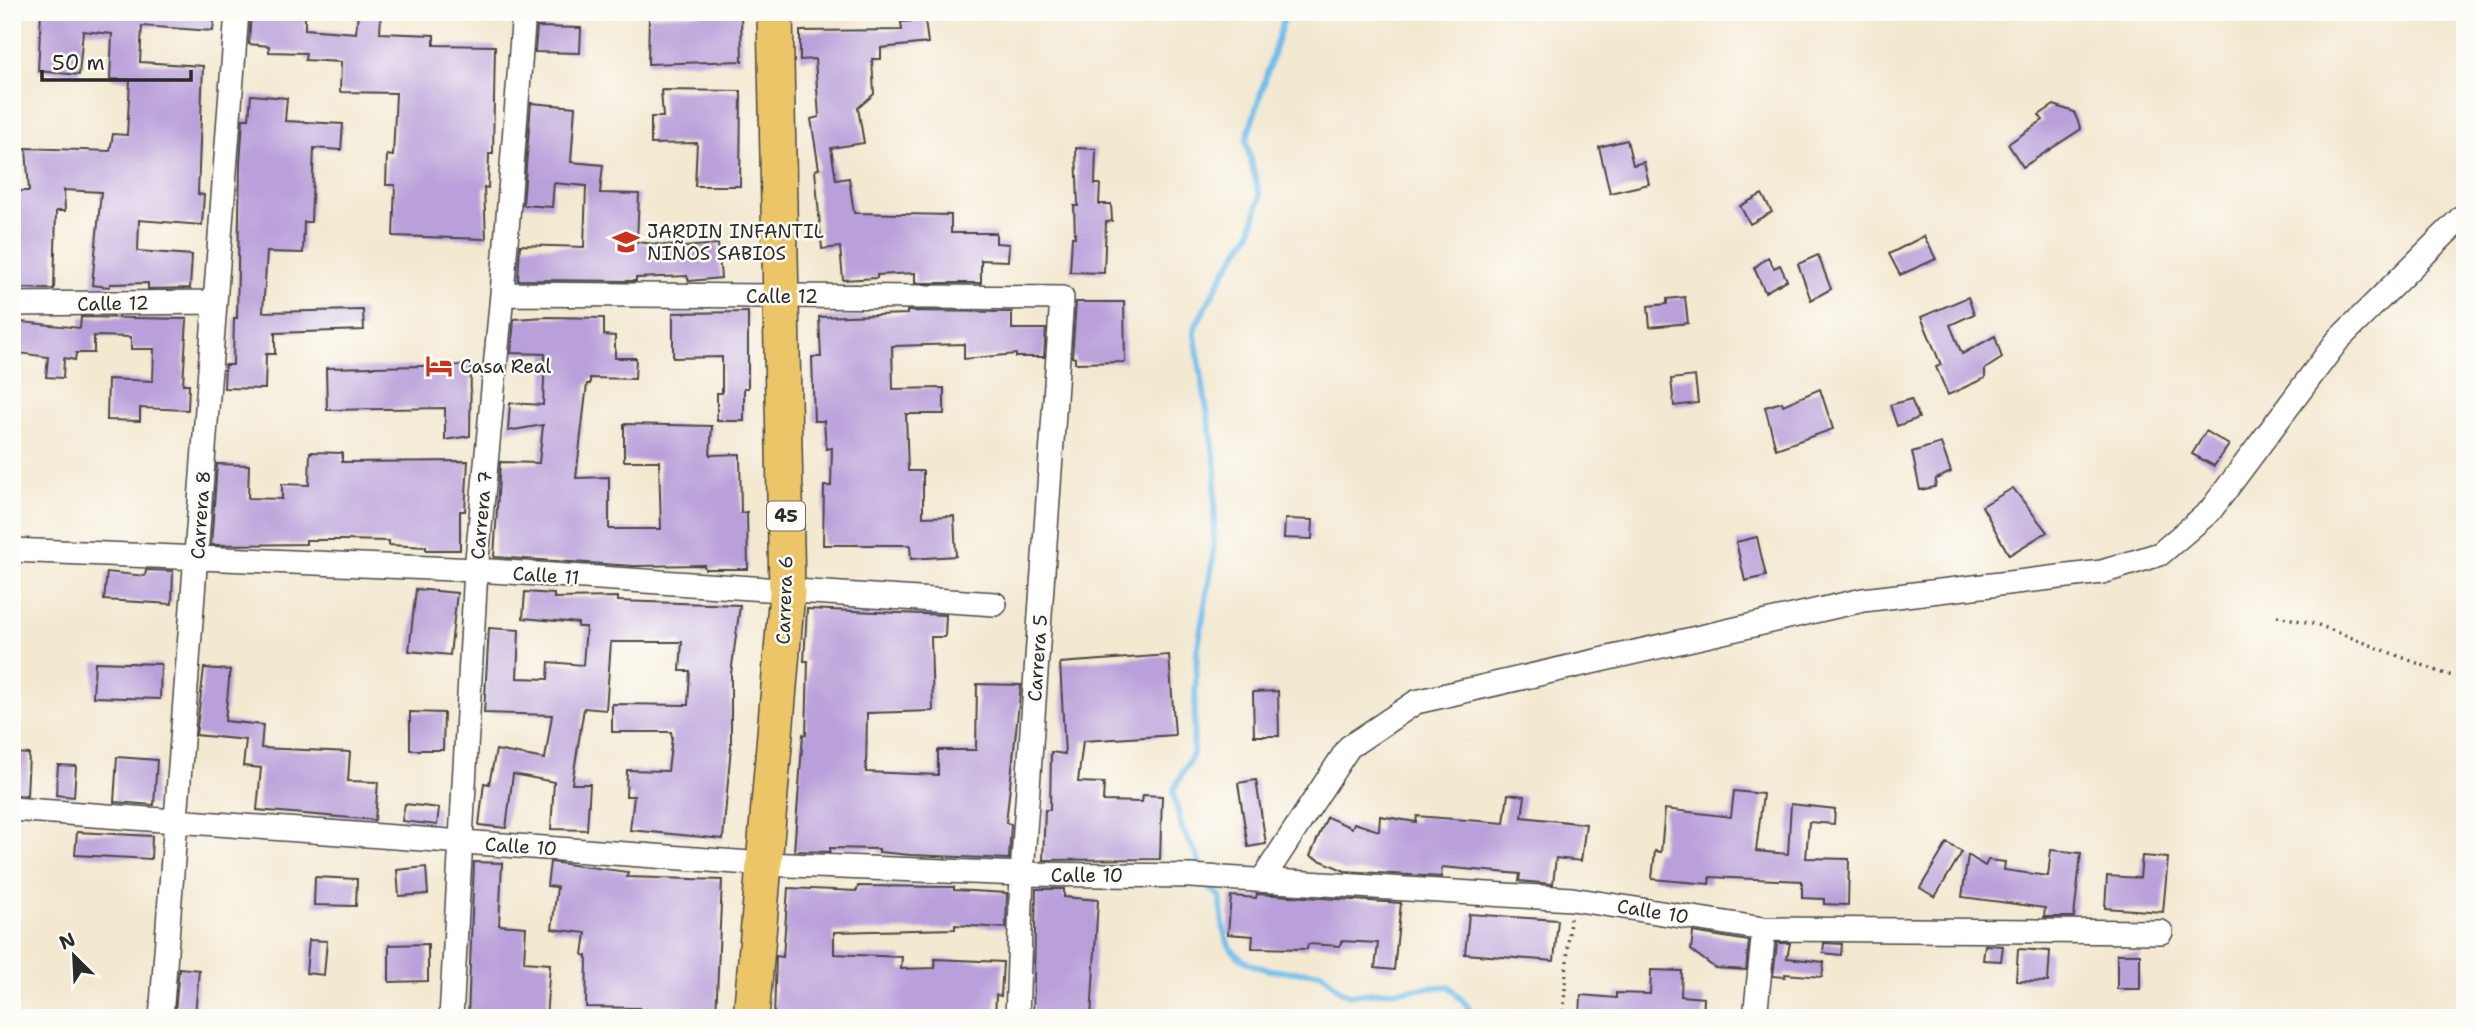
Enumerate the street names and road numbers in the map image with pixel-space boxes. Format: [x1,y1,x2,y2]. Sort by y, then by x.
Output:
street label: Calle 12 [746,284,818,309]
street label: Calle 12 [77,290,149,317]
street label: Carrera 8 [185,470,216,560]
street label: Carrera 7 [465,470,498,560]
road number: 45 [767,502,805,530]
street label: Carrera 6 [770,555,799,645]
street label: Calle 11 [512,561,580,590]
street label: Carrera 5 [1022,614,1053,702]
street label: Calle 10 [484,832,558,861]
street label: Calle 10 [1051,863,1123,888]
street label: Calle 10 [1615,893,1691,929]

